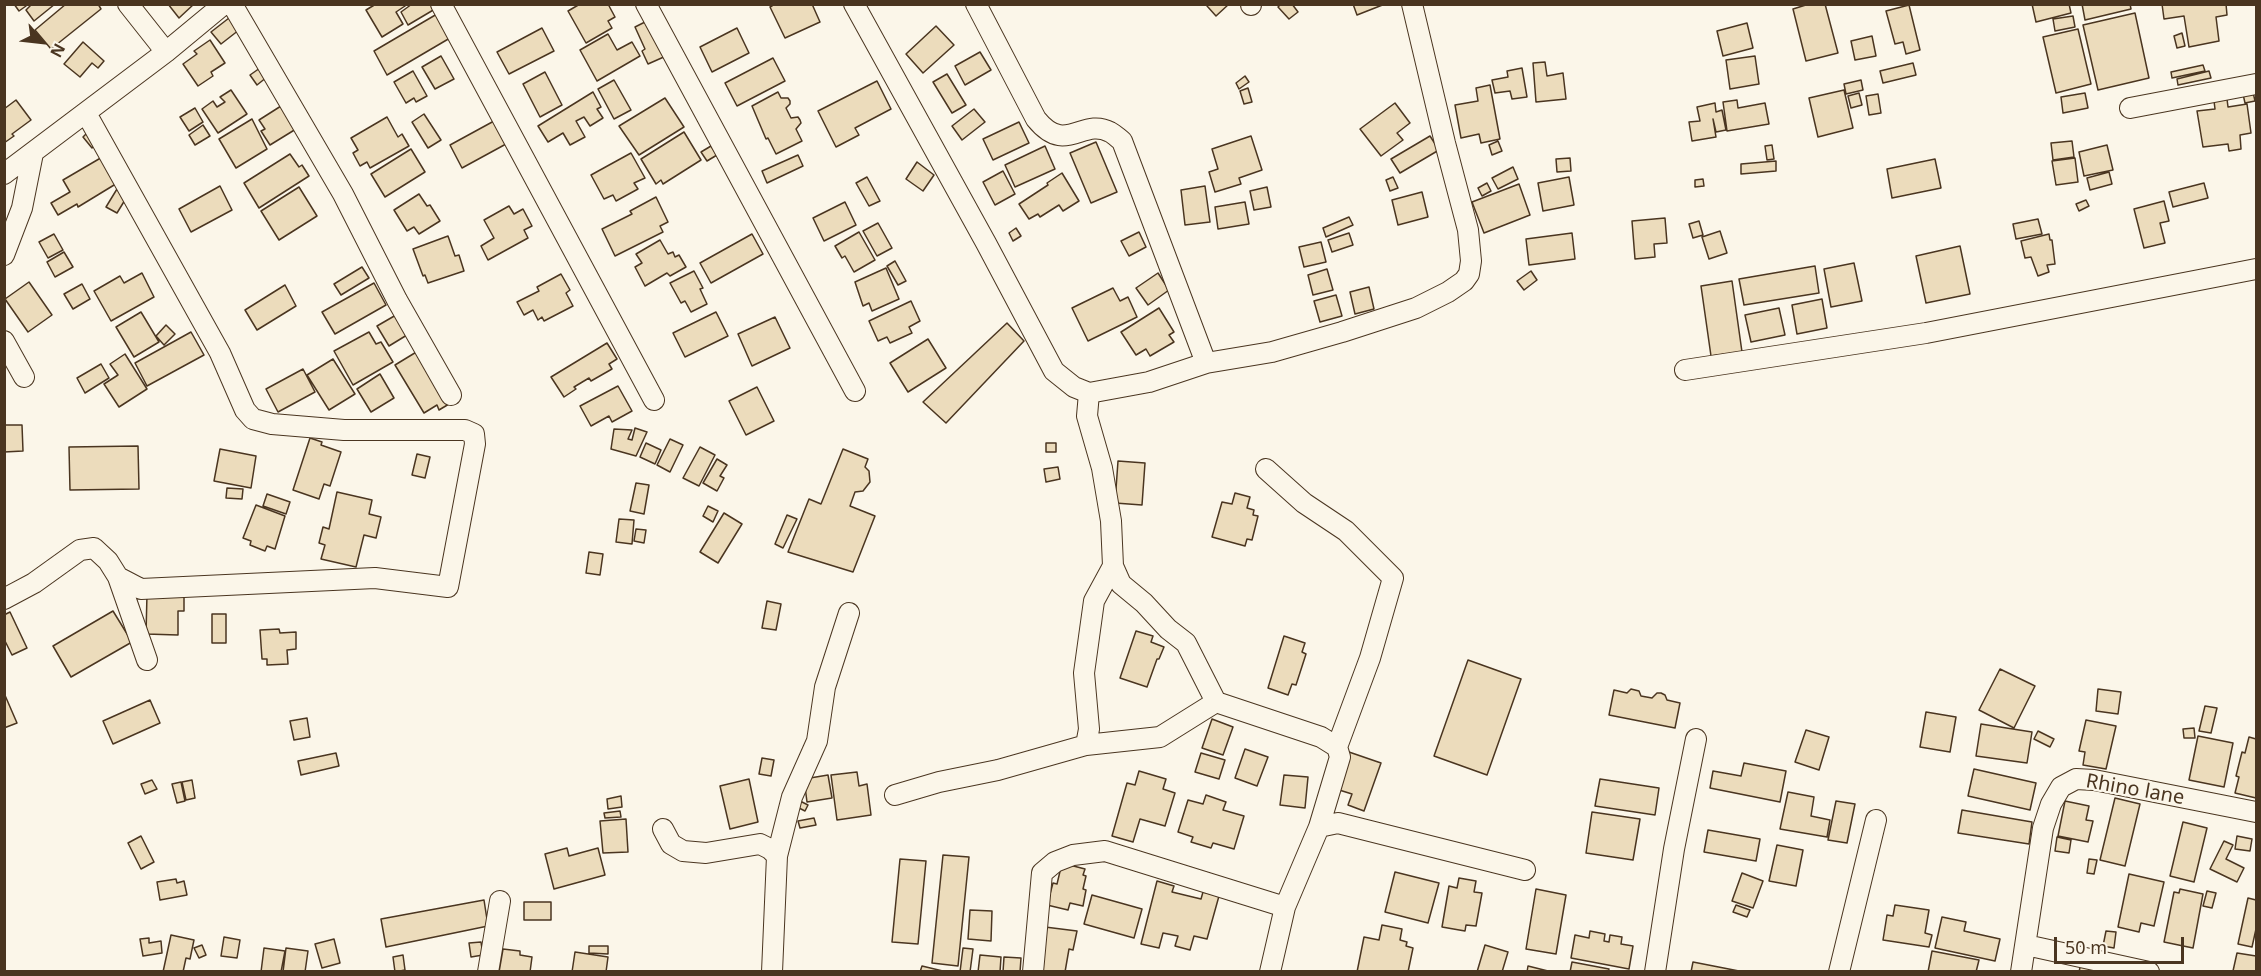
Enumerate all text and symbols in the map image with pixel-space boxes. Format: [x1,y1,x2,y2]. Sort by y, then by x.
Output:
north arrow [12,12,72,72]
text: N [45,40,71,61]
street label: Rhino lane [2084,770,2186,810]
scale bar [2057,925,2188,963]
text: 50 m [2065,935,2107,959]

